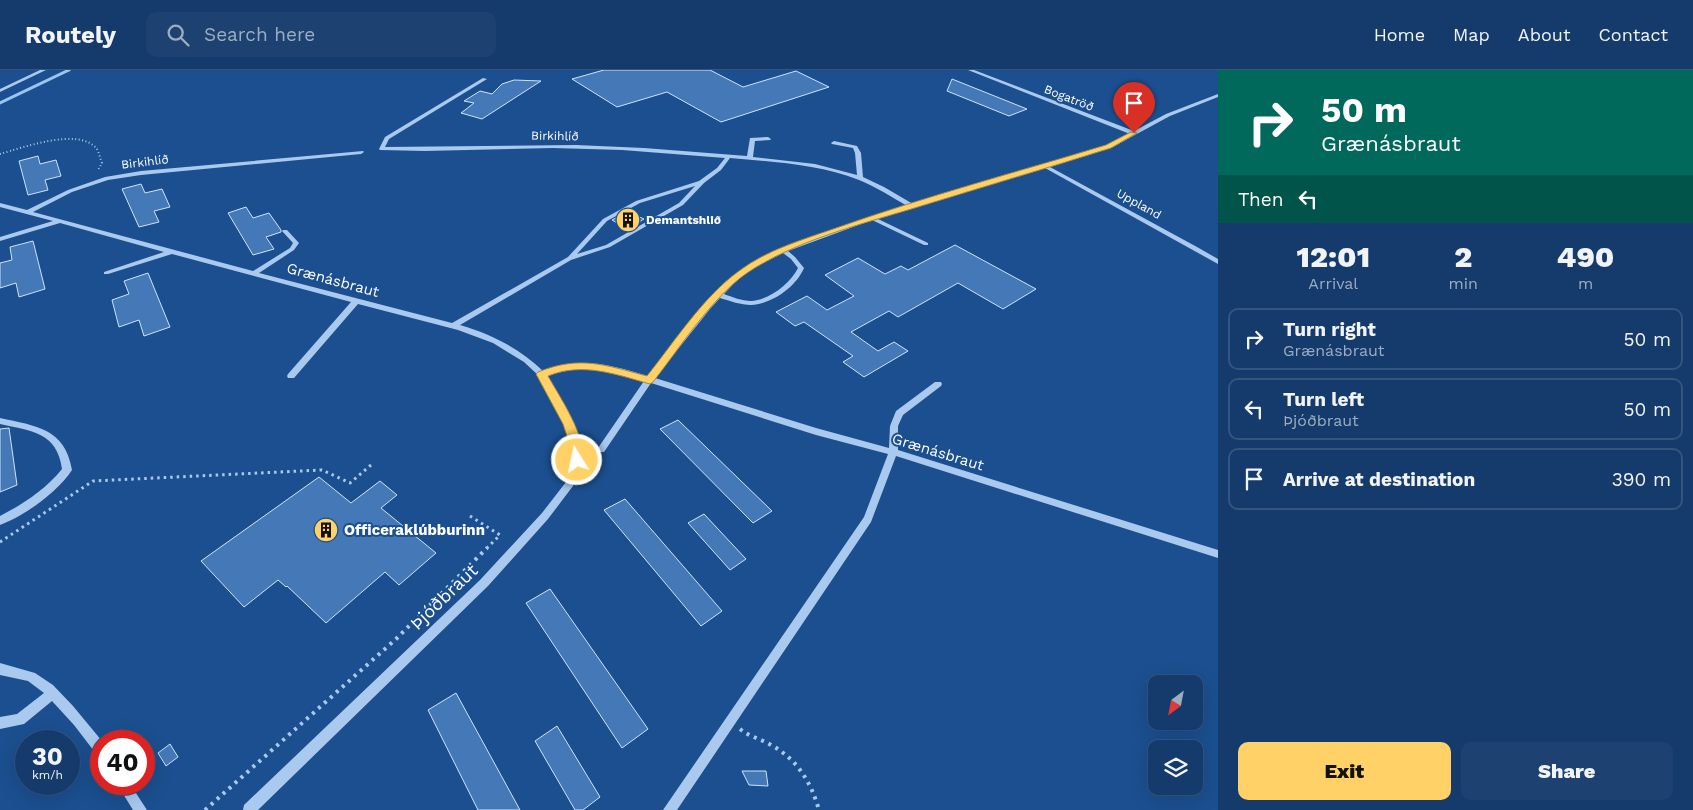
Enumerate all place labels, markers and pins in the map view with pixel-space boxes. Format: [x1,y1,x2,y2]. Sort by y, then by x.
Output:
pin [1113,82,1155,133]
building icon: Demantshlið [615,207,641,233]
place label: Demantshlið [646,213,721,227]
building icon: Officeraklúbburinn [313,517,339,543]
place label: Officeraklúbburinn [344,521,485,539]

